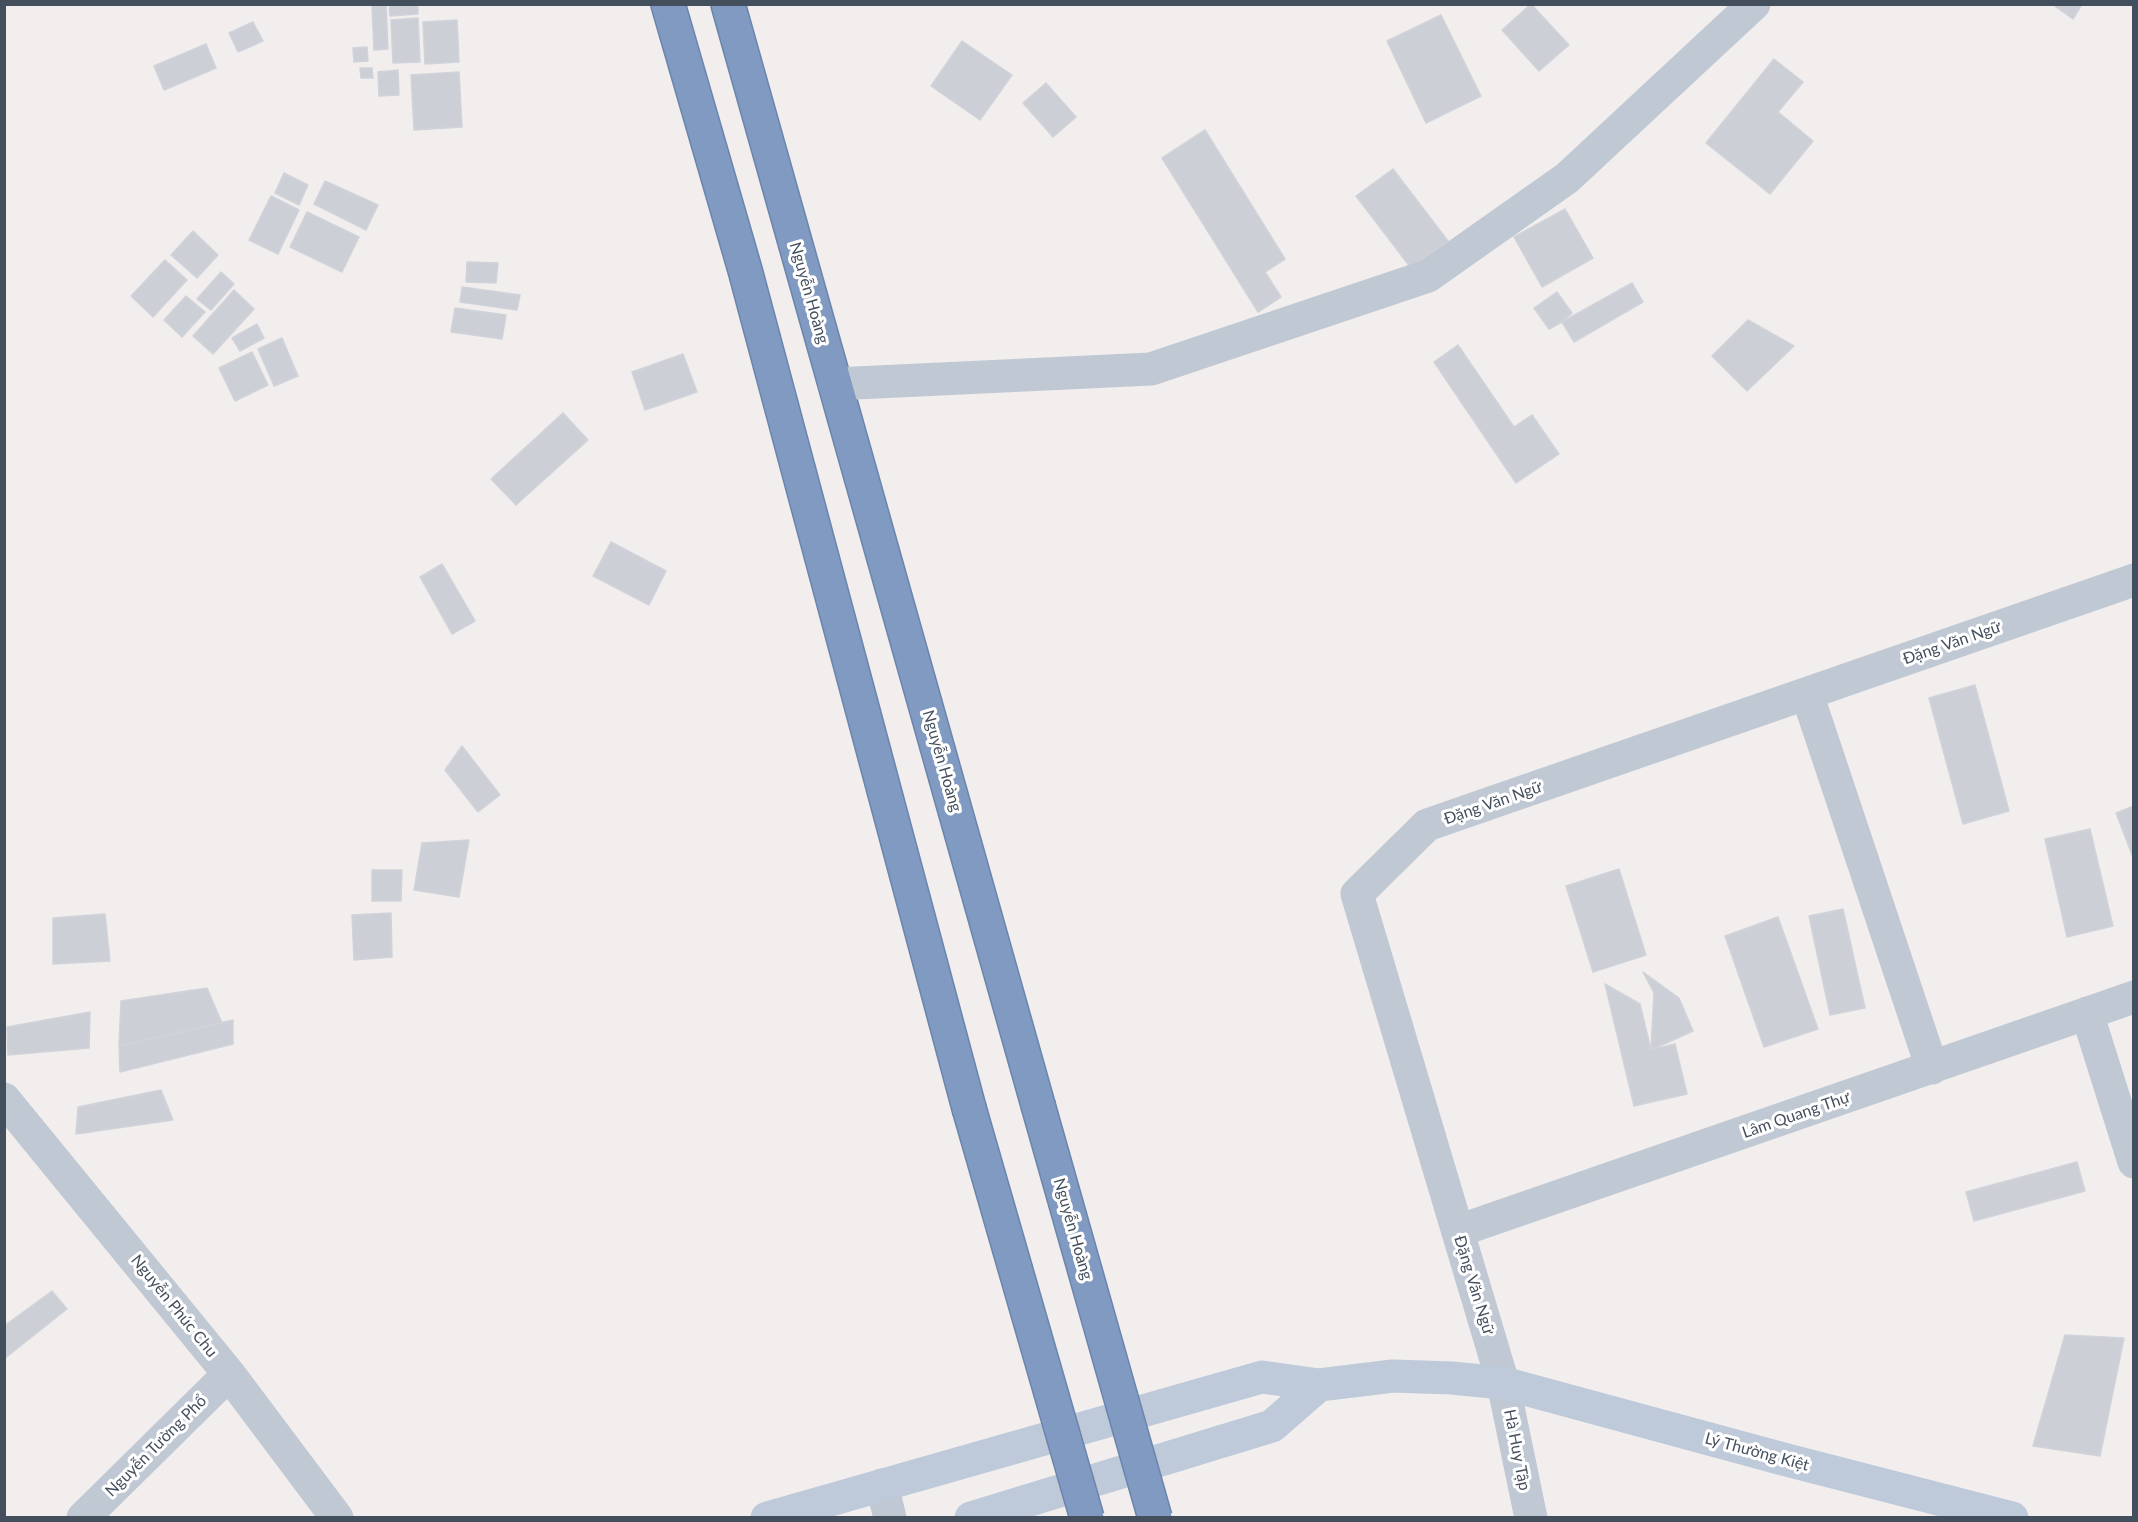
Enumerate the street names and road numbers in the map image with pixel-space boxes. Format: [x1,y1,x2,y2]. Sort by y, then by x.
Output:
street label: Nguyễn Hoàng [785,240,833,346]
street label: Đặng Văn Ngữ [1900,617,2004,669]
street label: Nguyễn Hoàng [918,708,966,814]
street label: Đặng Văn Ngữ [1441,777,1545,829]
street label: Lâm Quang Thự [1740,1088,1852,1142]
street label: Nguyễn Hoàng [1049,1176,1097,1282]
street label: Đặng Văn Ngữ [1450,1233,1498,1337]
street label: Nguyễn Phúc Chu [127,1251,221,1361]
street label: Nguyễn Tường Phổ [101,1391,211,1501]
street label: Hà Huy Tập [1500,1408,1534,1492]
street label: Lý Thường Kiệt [1703,1429,1811,1475]

